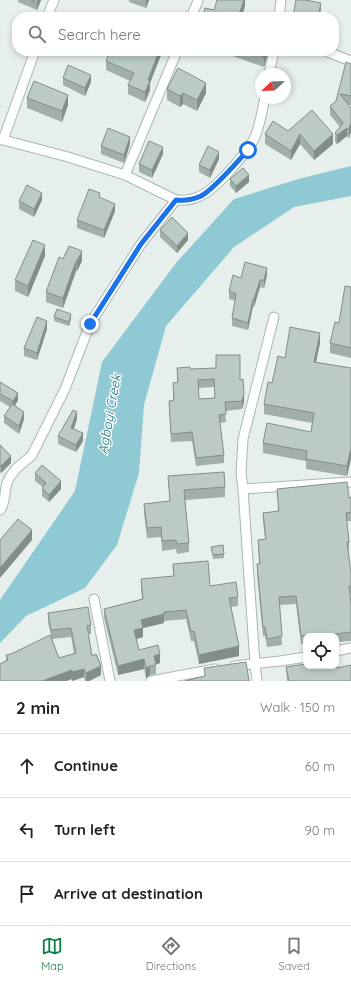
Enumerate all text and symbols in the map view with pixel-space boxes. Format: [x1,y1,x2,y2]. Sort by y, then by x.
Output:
search box [12,12,339,56]
icon: search [26,23,48,45]
text: Search here [58,25,141,44]
north arrow [255,68,291,104]
route start [239,141,257,159]
route end [81,315,99,333]
water label: Agboyi Creek [94,372,124,455]
map controls [303,633,339,669]
button: locate [303,633,339,669]
text: 2 min [16,697,60,718]
text: Walk · 150 m [260,699,335,715]
icon: ahead [16,755,38,777]
text: Continue [54,756,118,775]
text: 60 m [305,758,335,774]
icon: left [16,819,38,841]
text: Turn left [54,820,116,839]
text: 90 m [305,822,335,838]
icon: arrive [16,883,38,905]
text: Arrive at destination [54,884,203,903]
tab: Map [41,935,64,973]
tab: Directions [146,935,196,973]
tab: Saved [278,935,310,973]

